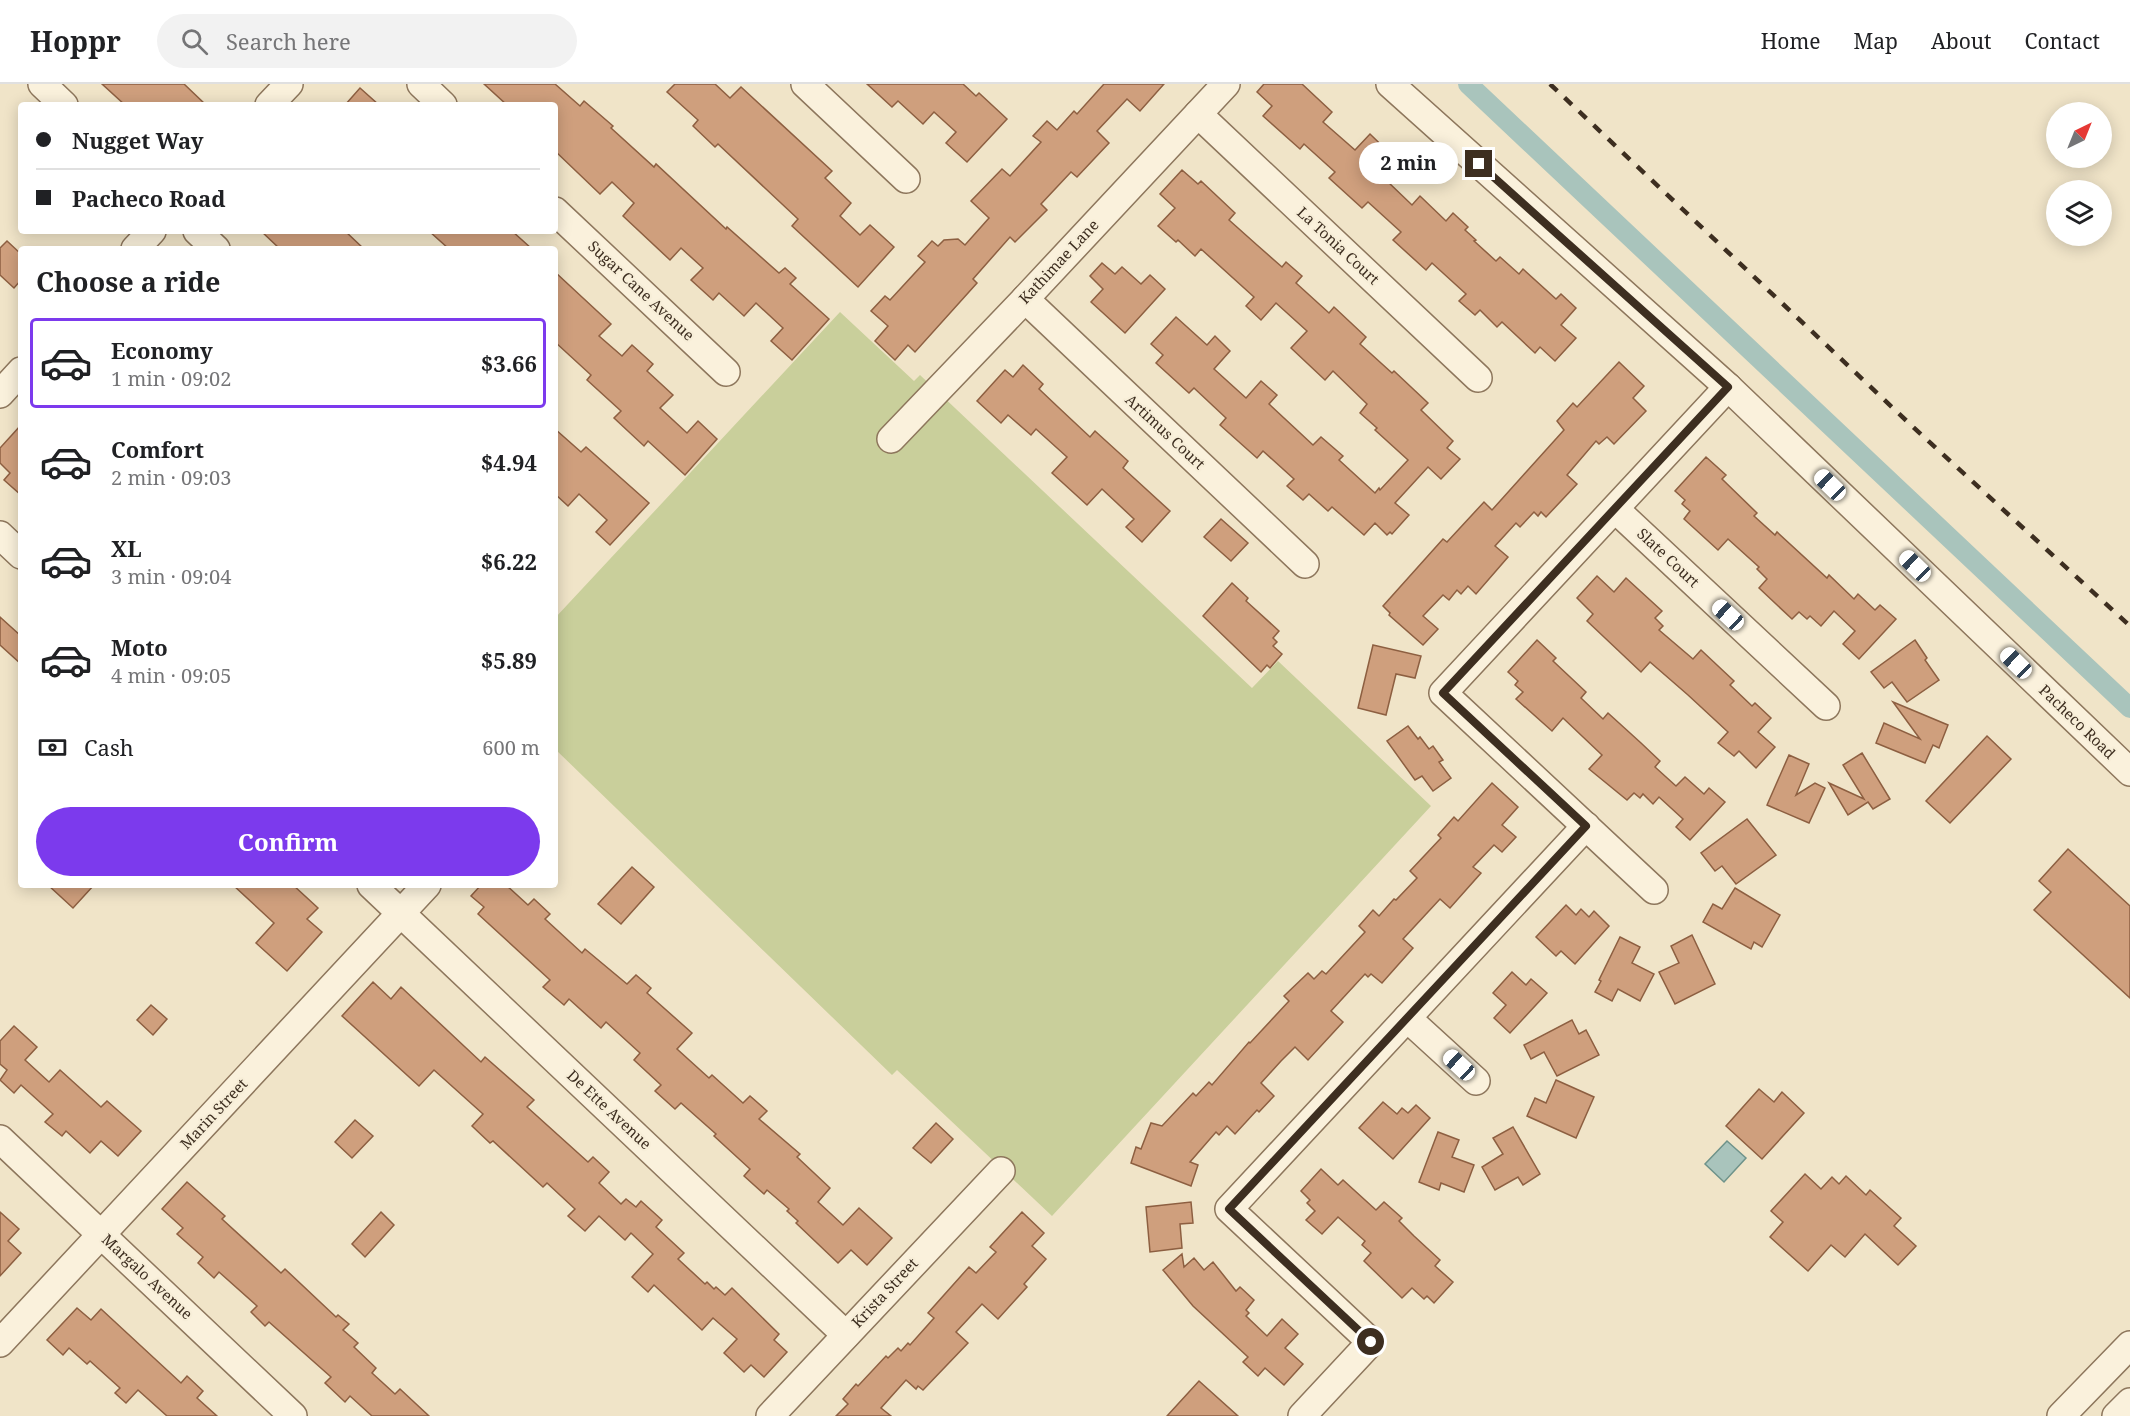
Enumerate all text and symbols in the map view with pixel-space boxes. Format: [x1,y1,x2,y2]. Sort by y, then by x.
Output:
search box [157,14,577,68]
text: Hoppr [30,22,121,60]
icon: search [178,25,211,58]
text: Search here [226,26,351,56]
text: Home [1761,27,1821,55]
text: Map [1854,27,1898,55]
text: About [1931,27,1992,55]
text: Contact [2025,27,2100,55]
north arrow [2046,102,2112,168]
map controls [2046,102,2112,246]
text: Nugget Way [72,125,203,155]
callout: 2 min [1359,143,1458,185]
text: 2 min [1380,149,1437,176]
route end [1465,150,1492,177]
button: layers [2046,180,2112,246]
text: Pacheco Road [72,183,226,213]
street label: La Tonia Court [1293,202,1384,289]
street label: Kathimae Lane [1014,215,1103,308]
street label: Sugar Cane Avenue [584,236,699,345]
text: Choose a ride [36,263,221,300]
text: Economy [111,335,213,365]
icon: car [39,336,93,390]
text: $3.66 [481,348,537,378]
text: 1 min · 09:02 [111,365,231,392]
street label: Artimus Court [1122,389,1210,473]
text: Comfort [111,434,204,464]
icon: car [39,435,93,489]
text: $4.94 [481,447,537,477]
text: 2 min · 09:03 [111,464,231,491]
car [1811,466,1849,504]
street label: Slate Court [1633,523,1704,591]
text: XL [111,533,142,563]
icon: car [39,534,93,588]
text: $6.22 [481,546,537,576]
car [1896,547,1934,585]
text: 3 min · 09:04 [111,563,231,590]
car [1709,596,1747,634]
text: Moto [111,632,168,662]
icon: car [39,633,93,687]
car [1997,644,2035,682]
text: $5.89 [481,645,537,675]
text: 4 min · 09:05 [111,662,231,689]
street label: Pacheco Road [2035,680,2120,763]
icon: cash [36,731,69,764]
text: Cash [84,732,134,762]
text: 600 m [482,734,540,761]
button: Confirm [36,807,540,876]
car [1440,1046,1478,1084]
street label: De Ette Avenue [563,1065,656,1154]
street label: Marin Street [175,1074,251,1153]
street label: Margalo Avenue [98,1229,197,1323]
street label: Krista Street [847,1253,922,1332]
route start [1357,1328,1384,1355]

